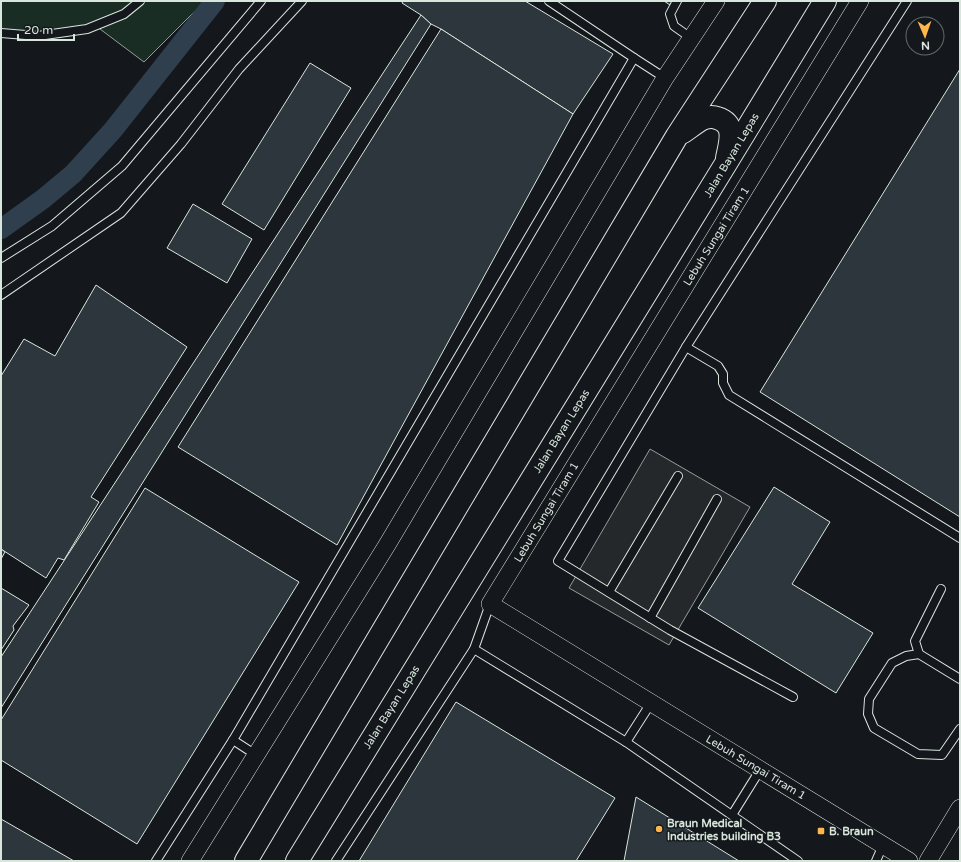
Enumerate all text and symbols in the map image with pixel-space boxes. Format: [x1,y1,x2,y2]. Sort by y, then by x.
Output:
scale bar [18,16,74,42]
north arrow [905,16,945,56]
text: 20 m [24,23,53,37]
text: N [921,39,930,52]
street label: Jalan Bayan Lepas [701,111,762,200]
street label: Lebuh Sungai Tiram 1 [681,184,752,288]
street label: Jalan Bayan Lepas [530,387,592,475]
street label: Lebuh Sungai Tiram 1 [511,460,581,565]
street label: Jalan Bayan Lepas [360,663,422,751]
street label: Lebuh Sungai Tiram 1 [703,732,808,802]
place label: Braun Medical Industries building B3 [667,817,781,844]
marker: Braun Medical Industries building B3 [654,824,664,834]
place label: B. Braun [829,825,874,838]
marker: B. Braun [816,826,826,836]

